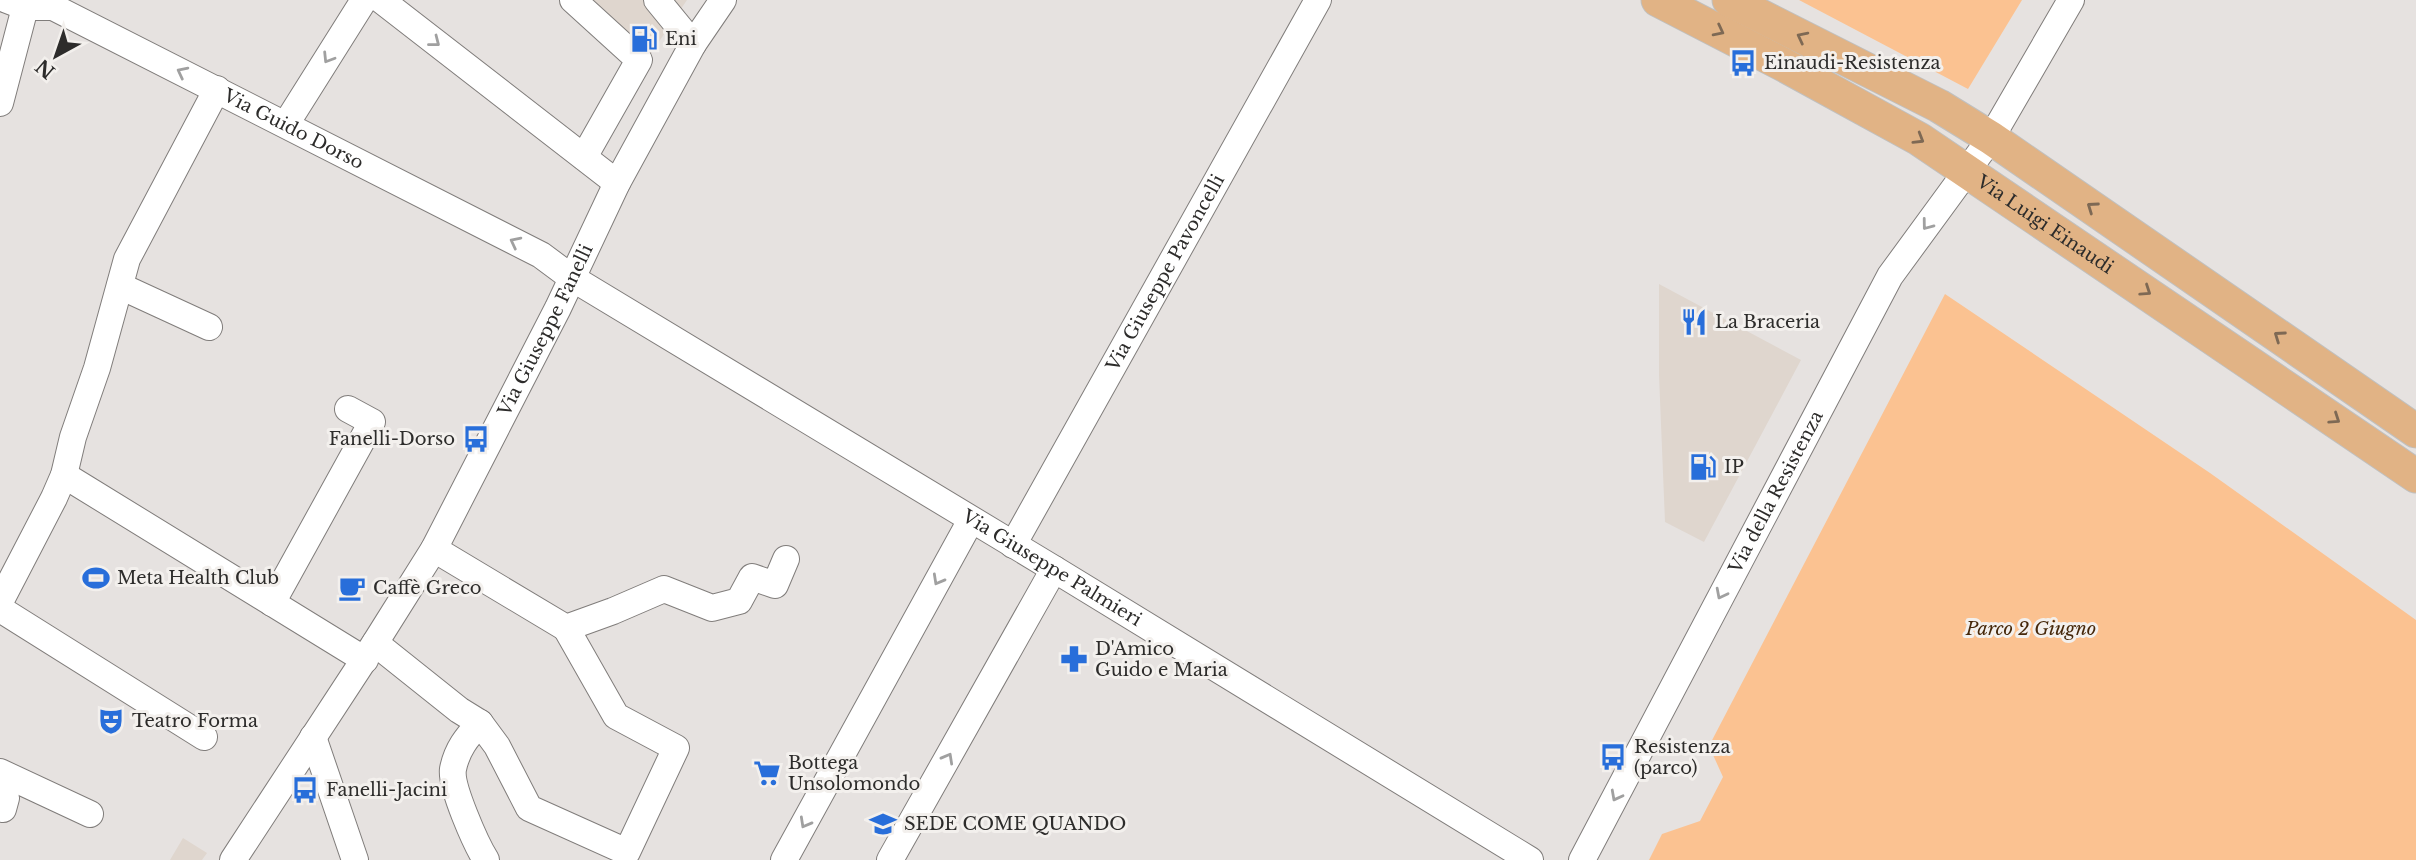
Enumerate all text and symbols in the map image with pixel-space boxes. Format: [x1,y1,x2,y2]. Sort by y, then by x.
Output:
north arrow [21,21,91,91]
one-way arrow [1712,23,1724,37]
fuel station icon: Eni [629,24,659,54]
place label: Eni [665,28,697,50]
one-way arrow [1797,31,1809,45]
one-way arrow [428,33,440,46]
bus stop icon: Einaudi-Resistenza [1728,48,1758,78]
one-way arrow [323,50,336,63]
place label: Einaudi-Resistenza [1764,52,1940,74]
text: N [31,54,60,83]
one-way arrow [176,66,189,80]
street label: Via Guido Dorso [219,84,367,174]
one-way arrow [1911,131,1924,144]
street label: Via Luigi Einaudi [1972,170,2118,279]
street label: Via Giuseppe Pavoncelli [1101,171,1229,376]
one-way arrow [2087,203,2100,215]
one-way arrow [1923,217,1935,230]
one-way arrow [510,236,522,250]
street label: Via Giuseppe Fanelli [493,241,598,421]
one-way arrow [2139,283,2152,296]
restaurant icon: La Braceria [1679,307,1709,337]
place label: La Braceria [1715,311,1820,333]
one-way arrow [2274,332,2287,344]
street label: Via della Resistenza [1724,407,1828,578]
one-way arrow [2327,411,2340,424]
bus stop icon: Fanelli-Dorso [461,424,491,454]
place label: Fanelli-Dorso [329,428,455,450]
fuel station icon: IP [1688,452,1718,482]
place label: IP [1724,456,1744,478]
street label: Via Giuseppe Palmieri [957,505,1146,631]
sports icon: Meta Health Club [81,563,111,593]
place label: Meta Health Club [117,567,279,589]
cafe icon: Caffè Greco [337,573,367,603]
one-way arrow [933,573,946,585]
place label: Caffè Greco [373,577,482,599]
one-way arrow [1715,587,1729,600]
park label: Parco 2 Giugno [1965,618,2096,640]
place label: D'Amico Guido e Maria [1095,638,1228,681]
pharmacy icon: D'Amico Guido e Maria [1059,644,1089,674]
theatre icon: Teatro Forma [96,706,126,736]
place label: Teatro Forma [132,710,258,732]
place label: Resistenza (parco) [1634,736,1730,779]
bus stop icon: Resistenza (parco) [1598,742,1628,772]
place label: Bottega Unsolomondo [788,752,920,795]
one-way arrow [940,752,953,765]
supermarket icon: Bottega Unsolomondo [752,758,782,788]
bus stop icon: Fanelli-Jacini [290,775,320,805]
place label: Fanelli-Jacini [326,779,447,801]
one-way arrow [1611,789,1624,802]
school or university icon: SEDE COME QUANDO [868,809,898,839]
place label: SEDE COME QUANDO [904,813,1126,835]
one-way arrow [800,815,813,828]

